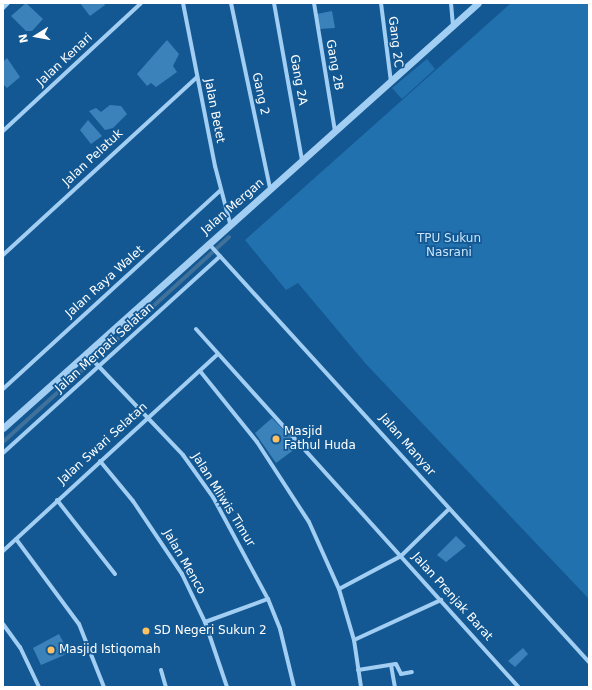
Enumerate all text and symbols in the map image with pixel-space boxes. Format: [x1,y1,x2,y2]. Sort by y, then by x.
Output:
street label: Gang 2C [385,15,405,69]
north arrow [16,16,56,56]
street label: Jalan Kenari [34,31,96,89]
text: N [16,33,31,44]
street label: Gang 2B [322,38,346,92]
street label: Gang 2A [286,53,310,107]
street label: Gang 2 [248,71,272,117]
street label: Jalan Betet [201,78,227,144]
street label: Jalan Pelatuk [60,126,126,190]
street label: Jalan Mergan [199,176,267,238]
park label: TPU Sukun Nasrani [417,232,481,260]
street label: Jalan Raya Walet [63,243,147,321]
street label: Jalan Merpati Selatan [53,300,157,396]
street label: Jalan Swari Selatan [55,400,151,488]
street label: Jalan Manyar [376,411,438,479]
place label: Masjid Fathul Huda [284,425,356,453]
marker: Masjid Fathul Huda [271,434,281,444]
street label: Jalan Mliwis Timur [188,450,258,550]
street label: Jalan Menco [160,527,208,597]
street label: Jalan Prenjak Barat [409,550,495,644]
place label: SD Negeri Sukun 2 [154,624,267,638]
marker: SD Negeri Sukun 2 [141,626,151,636]
place label: Masjid Istiqomah [59,643,160,657]
marker: Masjid Istiqomah [46,645,56,655]

